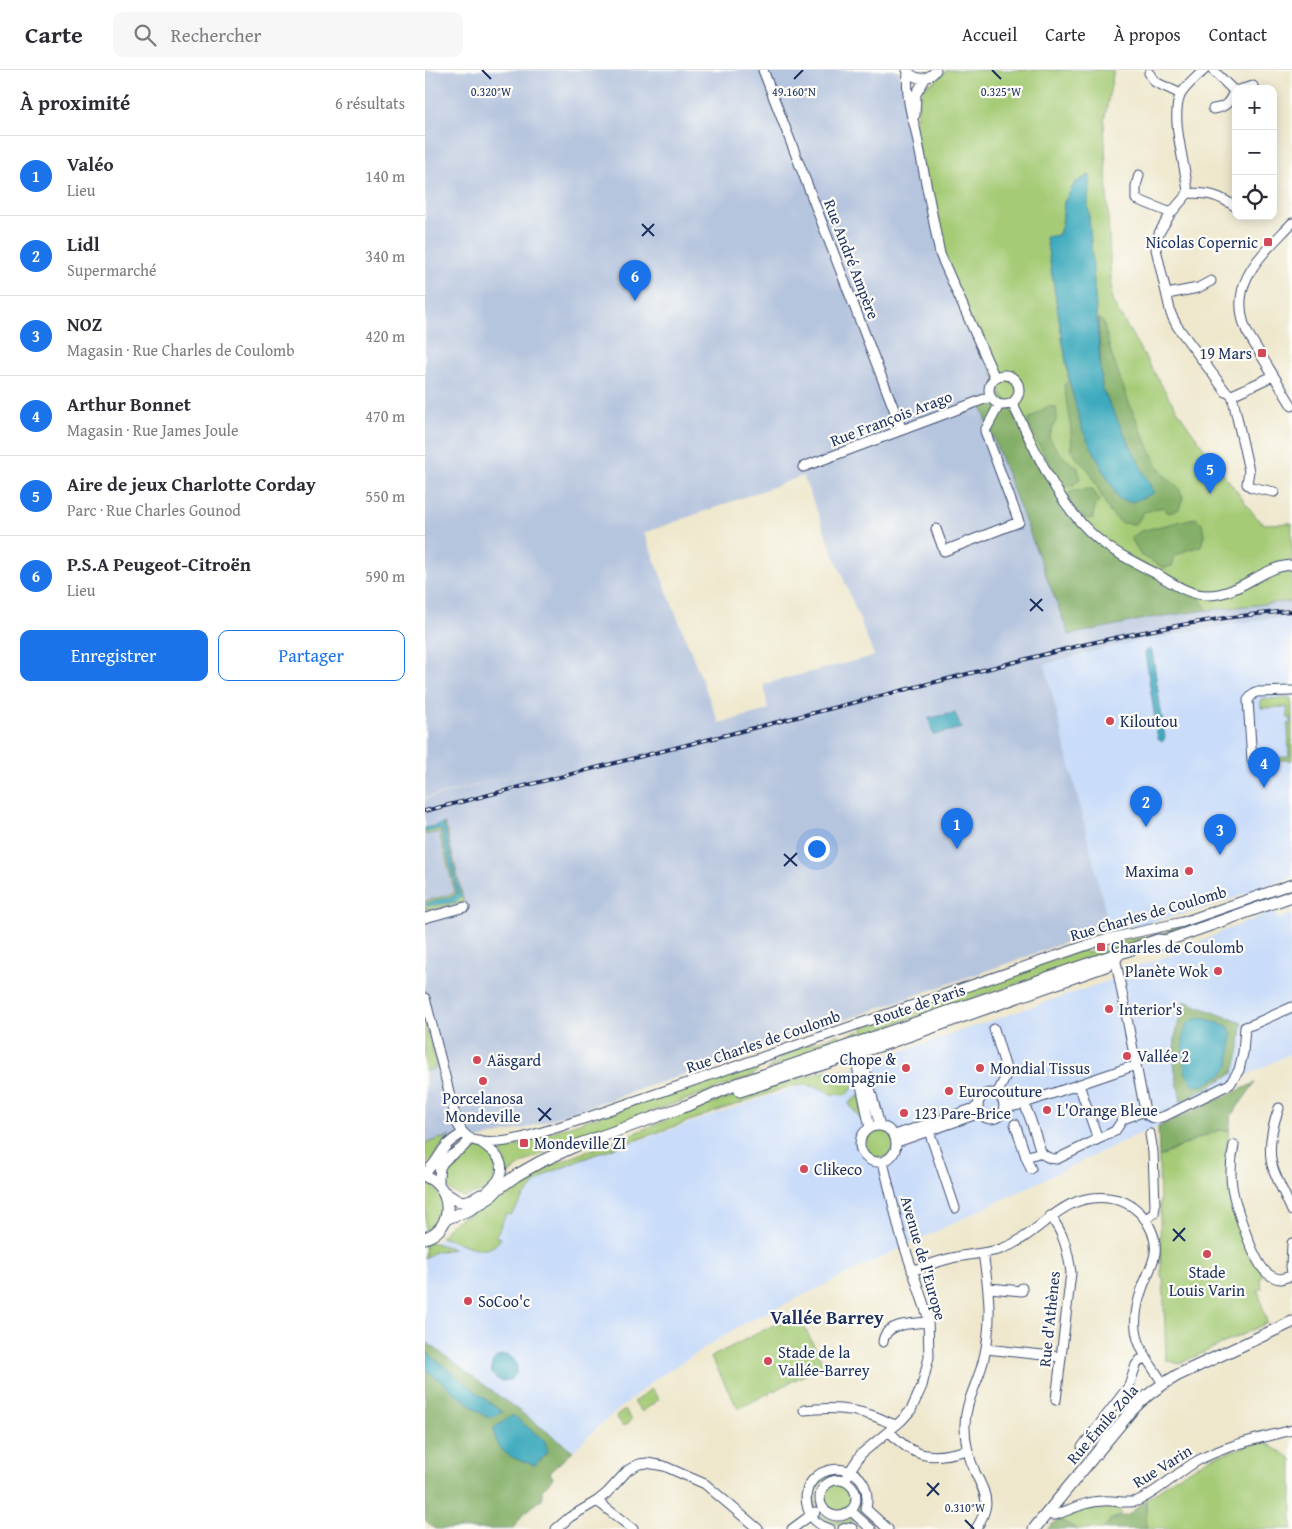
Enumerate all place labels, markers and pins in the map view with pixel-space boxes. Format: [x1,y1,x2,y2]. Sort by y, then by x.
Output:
place label: Nicolas Copernic [1146,230,1258,254]
marker: Nicolas Copernic [1262,236,1274,248]
pin: 6 [619,260,651,301]
place label: 19 Mars [1199,341,1252,365]
marker: 19 Mars [1256,347,1268,359]
pin: 5 [1194,453,1226,494]
place label: Kiloutou [1120,709,1178,733]
marker: Kiloutou [1104,715,1116,727]
pin: 4 [1248,747,1280,788]
pin: 2 [1130,786,1162,827]
pin: 1 [941,808,973,849]
pin: 3 [1204,814,1236,855]
place label: Maxima [1125,859,1179,883]
marker: Maxima [1183,865,1195,877]
place label: Charles de Coulomb [1111,935,1244,959]
marker: Charles de Coulomb [1095,941,1107,953]
place label: Planète Wok [1125,959,1209,983]
marker: Planète Wok [1212,965,1224,977]
place label: Interior's [1119,997,1182,1021]
marker: Interior's [1103,1003,1115,1015]
place label: Vallée 2 [1137,1044,1189,1068]
place label: Chope & compagnie [823,1047,896,1089]
place label: Aäsgard [487,1048,542,1072]
marker: Vallée 2 [1121,1050,1133,1062]
marker: Aäsgard [471,1054,483,1066]
place label: Mondial Tissus [990,1056,1090,1080]
marker: Chope & compagnie [900,1062,912,1074]
marker: Mondial Tissus [974,1062,986,1074]
marker: Porcelanosa Mondeville [477,1075,489,1087]
place label: Eurocouture [959,1079,1042,1103]
marker: Eurocouture [943,1085,955,1097]
place label: Porcelanosa Mondeville [443,1086,524,1128]
place label: L'Orange Bleue [1057,1098,1158,1122]
place label: 123 Pare-Brice [914,1101,1011,1125]
marker: L'Orange Bleue [1041,1104,1053,1116]
marker: 123 Pare-Brice [898,1107,910,1119]
place label: Mondeville ZI [534,1131,626,1155]
marker: Mondeville ZI [518,1137,530,1149]
place label: Clikeco [814,1157,862,1181]
marker: Clikeco [798,1163,810,1175]
marker: Stade Louis Varin [1201,1248,1213,1260]
place label: Stade Louis Varin [1169,1260,1245,1302]
place label: SoCoo'c [478,1289,530,1313]
marker: SoCoo'c [462,1295,474,1307]
place label: Stade de la Vallée-Barrey [778,1340,870,1382]
marker: Stade de la Vallée-Barrey [762,1355,774,1367]

